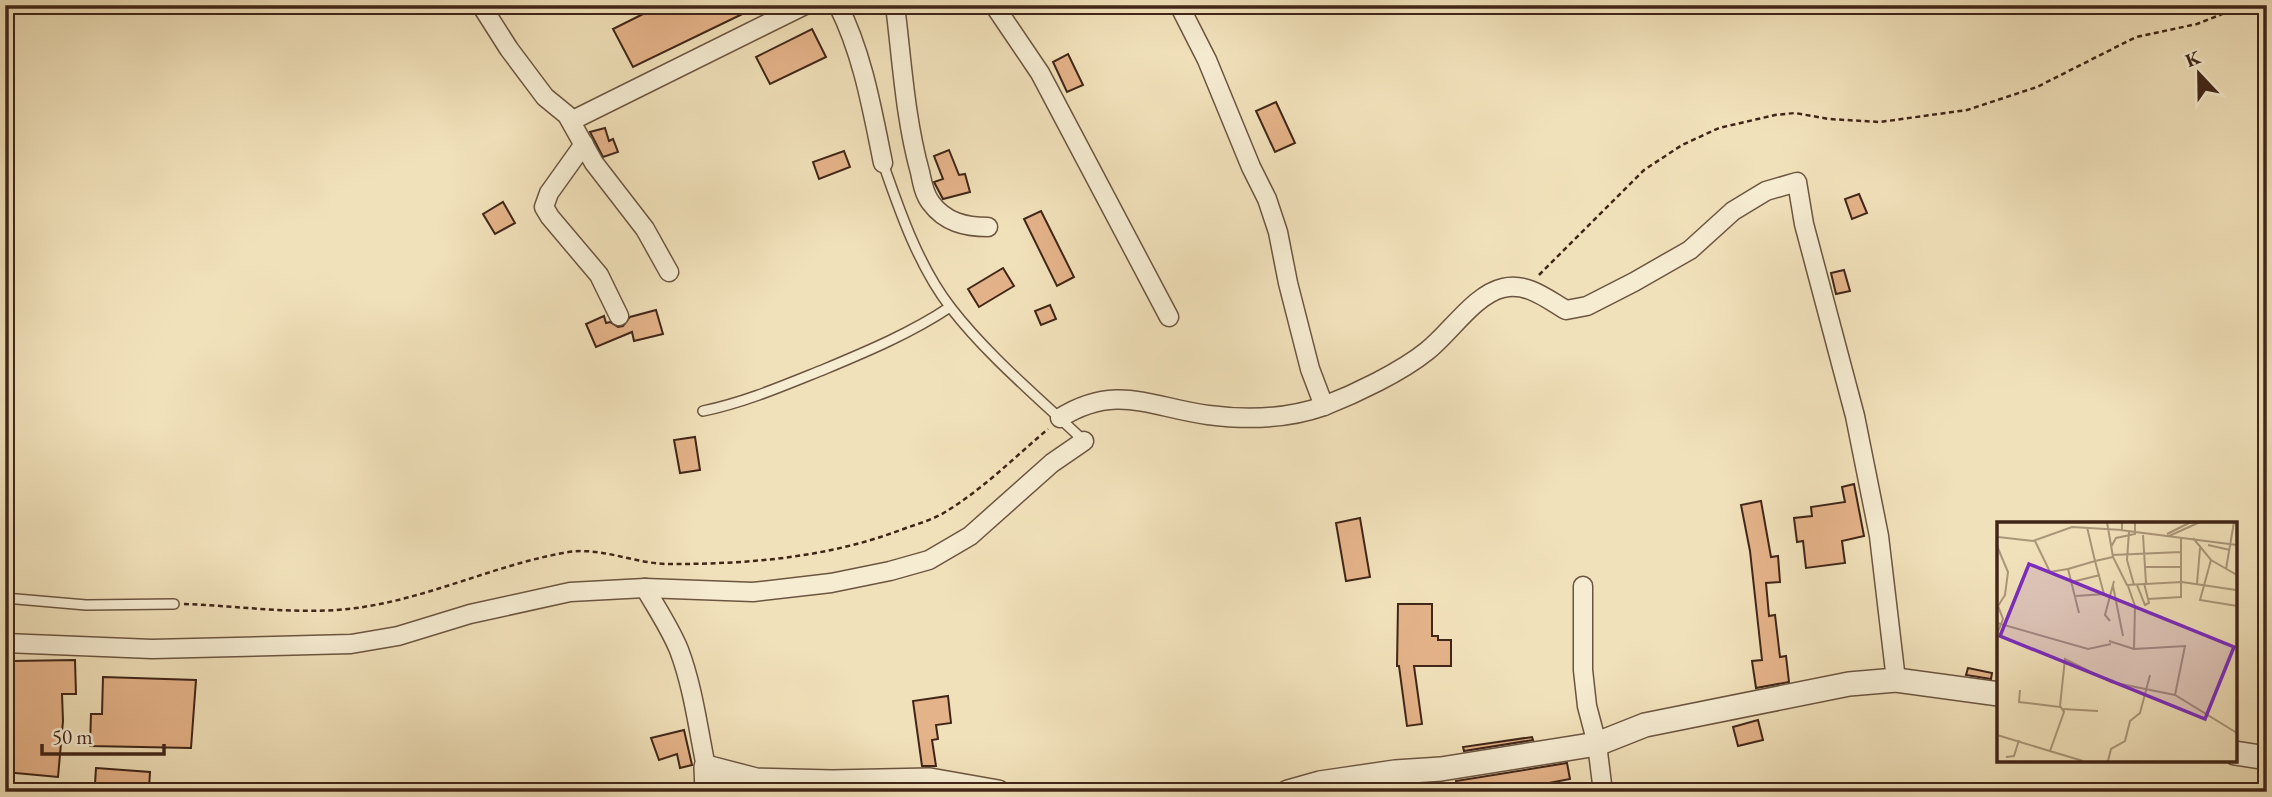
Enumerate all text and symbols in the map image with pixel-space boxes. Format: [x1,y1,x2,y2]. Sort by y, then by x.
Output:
north arrow [2164,38,2234,108]
text: K [2181,44,2205,73]
inset map [1997,522,2237,762]
scale bar [42,713,164,757]
text: 50 m [52,723,93,750]

